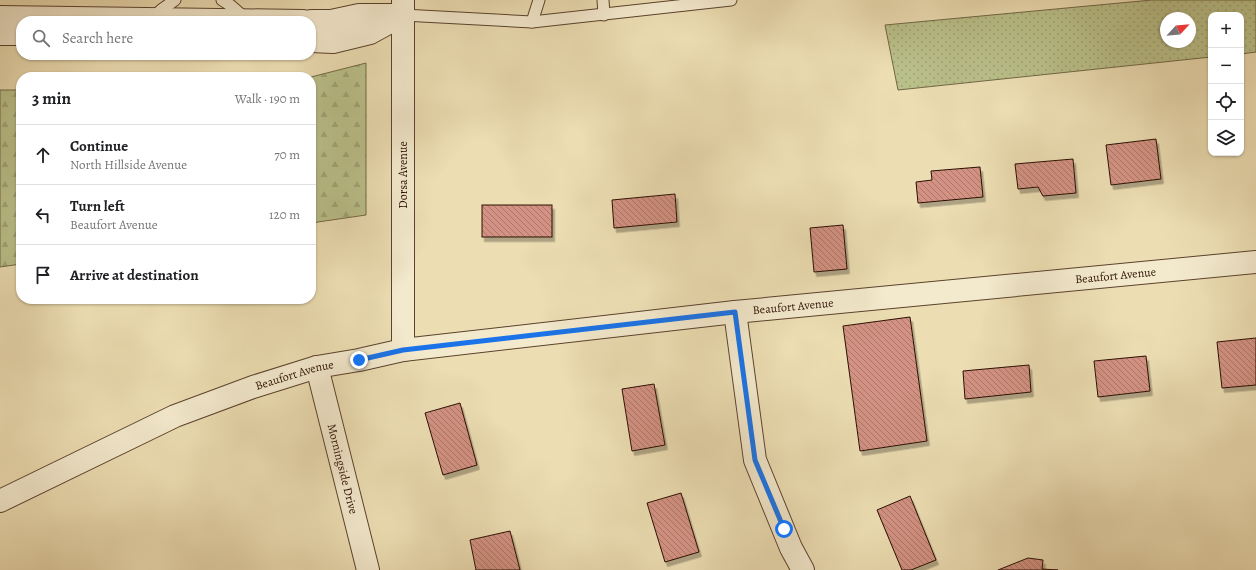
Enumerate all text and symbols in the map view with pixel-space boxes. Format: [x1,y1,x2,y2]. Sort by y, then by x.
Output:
north arrow [1160,12,1196,48]
map controls [1208,12,1244,156]
button: + [1208,12,1244,48]
search box [16,16,316,60]
icon: search [30,27,52,49]
text: Search here [62,28,133,48]
button: − [1208,48,1244,84]
button: locate [1208,84,1244,120]
text: 3 min [32,87,71,110]
text: Walk · 190 m [235,90,300,107]
button: layers [1208,120,1244,156]
text: Continue [70,136,128,156]
street label: Dorsa Avenue [395,141,411,209]
icon: ahead [32,144,54,166]
text: 70 m [274,146,300,163]
text: North Hillside Avenue [70,156,187,173]
text: Turn left [70,196,125,216]
icon: left [32,204,54,226]
text: 120 m [269,206,300,223]
text: Beaufort Avenue [70,216,158,233]
icon: arrive [32,264,54,286]
street label: Beaufort Avenue [1074,264,1157,287]
text: Arrive at destination [70,265,199,285]
street label: Beaufort Avenue [752,295,834,318]
route end [350,351,368,369]
street label: Beaufort Avenue [253,356,335,394]
street label: Morningside Drive [324,422,362,516]
route start [775,520,793,538]

